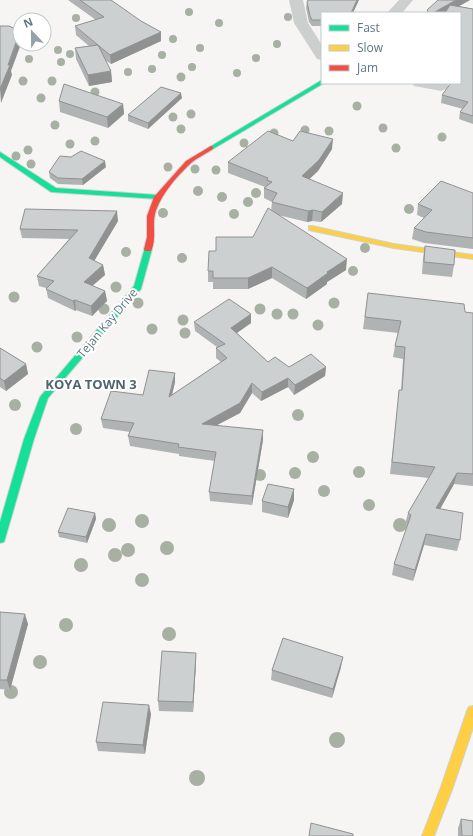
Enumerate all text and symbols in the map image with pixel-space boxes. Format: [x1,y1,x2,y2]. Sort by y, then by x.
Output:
north arrow [12,12,52,52]
legend [321,12,461,84]
text: N [21,14,35,31]
text: Fast [357,19,380,36]
text: Slow [357,39,384,56]
text: Jam [356,59,378,76]
street label: Tejan Kay Drive [73,284,141,361]
district label: KOYA TOWN 3 [45,375,137,393]

